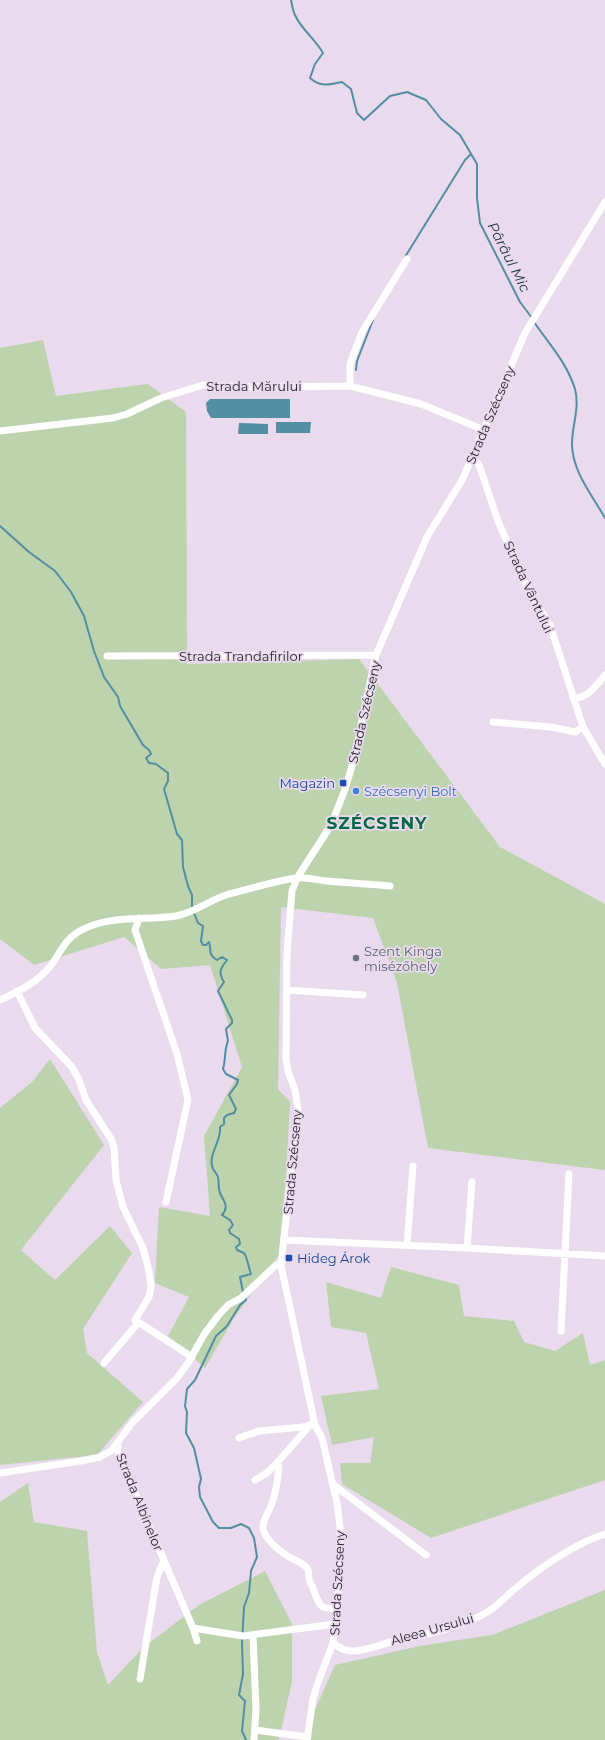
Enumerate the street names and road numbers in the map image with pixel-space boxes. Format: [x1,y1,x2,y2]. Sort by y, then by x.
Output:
street label: Strada Szécseny [462,363,518,466]
street label: Strada Mărului [206,378,302,394]
street label: Strada Vântului [501,538,557,636]
street label: Strada Trandafirilor [179,648,303,664]
street label: Strada Szécseny [344,658,384,765]
street label: Strada Szécseny [279,1108,305,1215]
street label: Strada Albinelor [113,1451,167,1553]
street label: Strada Szécseny [326,1529,348,1636]
street label: Aleea Ursului [389,1609,475,1649]

